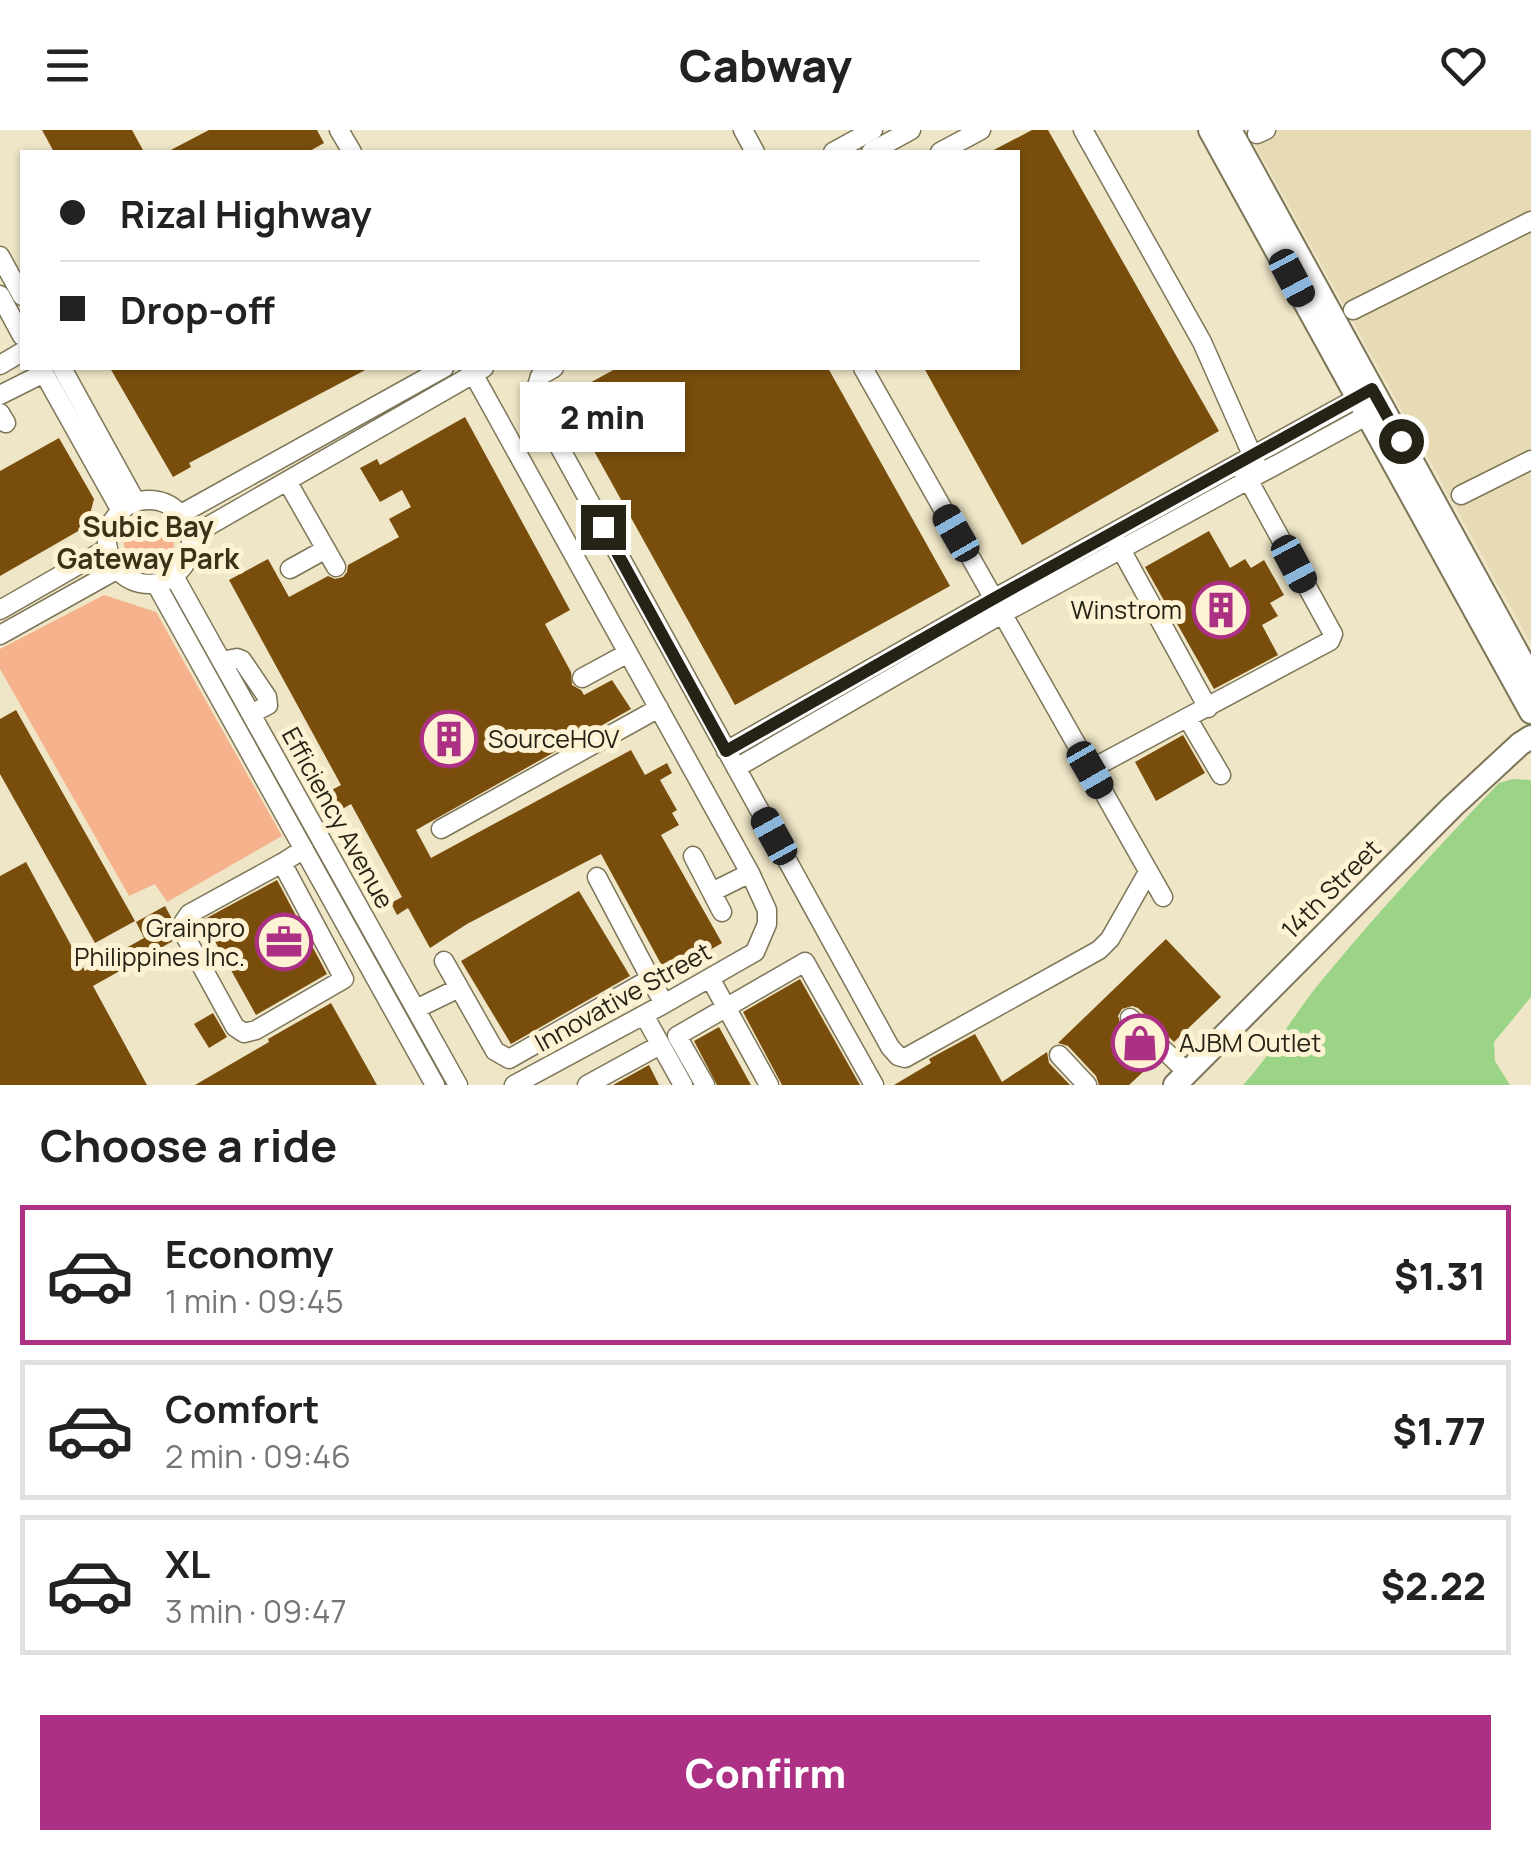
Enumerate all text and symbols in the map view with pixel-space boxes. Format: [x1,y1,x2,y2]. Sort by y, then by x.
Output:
text: Cabway [679,34,852,96]
icon: menu [40,38,95,93]
icon: heart [1436,38,1491,93]
text: Rizal Highway [120,187,372,239]
car [1265,244,1319,312]
text: Drop-off [120,283,275,335]
callout: 2 min [520,382,686,452]
text: 2 min [560,395,645,439]
route start [1379,419,1424,464]
car [928,500,984,566]
route end [581,505,626,550]
district label: Subic Bay Gateway Park [57,507,240,577]
car [1267,530,1321,598]
building icon: Winstrom [1191,580,1251,640]
place label: Winstrom [1071,592,1182,627]
building icon: SourceHOV [419,709,479,769]
street label: Efficiency Avenue [274,721,403,915]
place label: SourceHOV [488,721,619,756]
car [1062,737,1118,803]
car [746,802,802,870]
street label: 14th Street [1273,831,1388,946]
place label: Grainpro Philippines Inc. [74,910,245,974]
office icon: Grainpro Philippines Inc. [254,912,314,972]
street label: Innovative Street [528,934,717,1060]
shop icon: AJBM Outlet [1110,1013,1170,1073]
place label: AJBM Outlet [1179,1025,1321,1060]
text: Choose a ride [40,1114,337,1176]
text: Economy [165,1227,334,1279]
icon: car [45,1230,135,1320]
text: $1.31 [1394,1249,1486,1301]
text: 1 min · 09:45 [165,1279,344,1323]
text: Comfort [165,1382,319,1434]
icon: car [45,1385,135,1475]
text: $1.77 [1392,1404,1486,1456]
text: 2 min · 09:46 [165,1434,351,1478]
text: XL [165,1537,210,1589]
icon: car [45,1540,135,1630]
text: $2.22 [1381,1559,1486,1611]
text: 3 min · 09:47 [165,1589,347,1633]
button: Confirm [40,1715,1491,1830]

